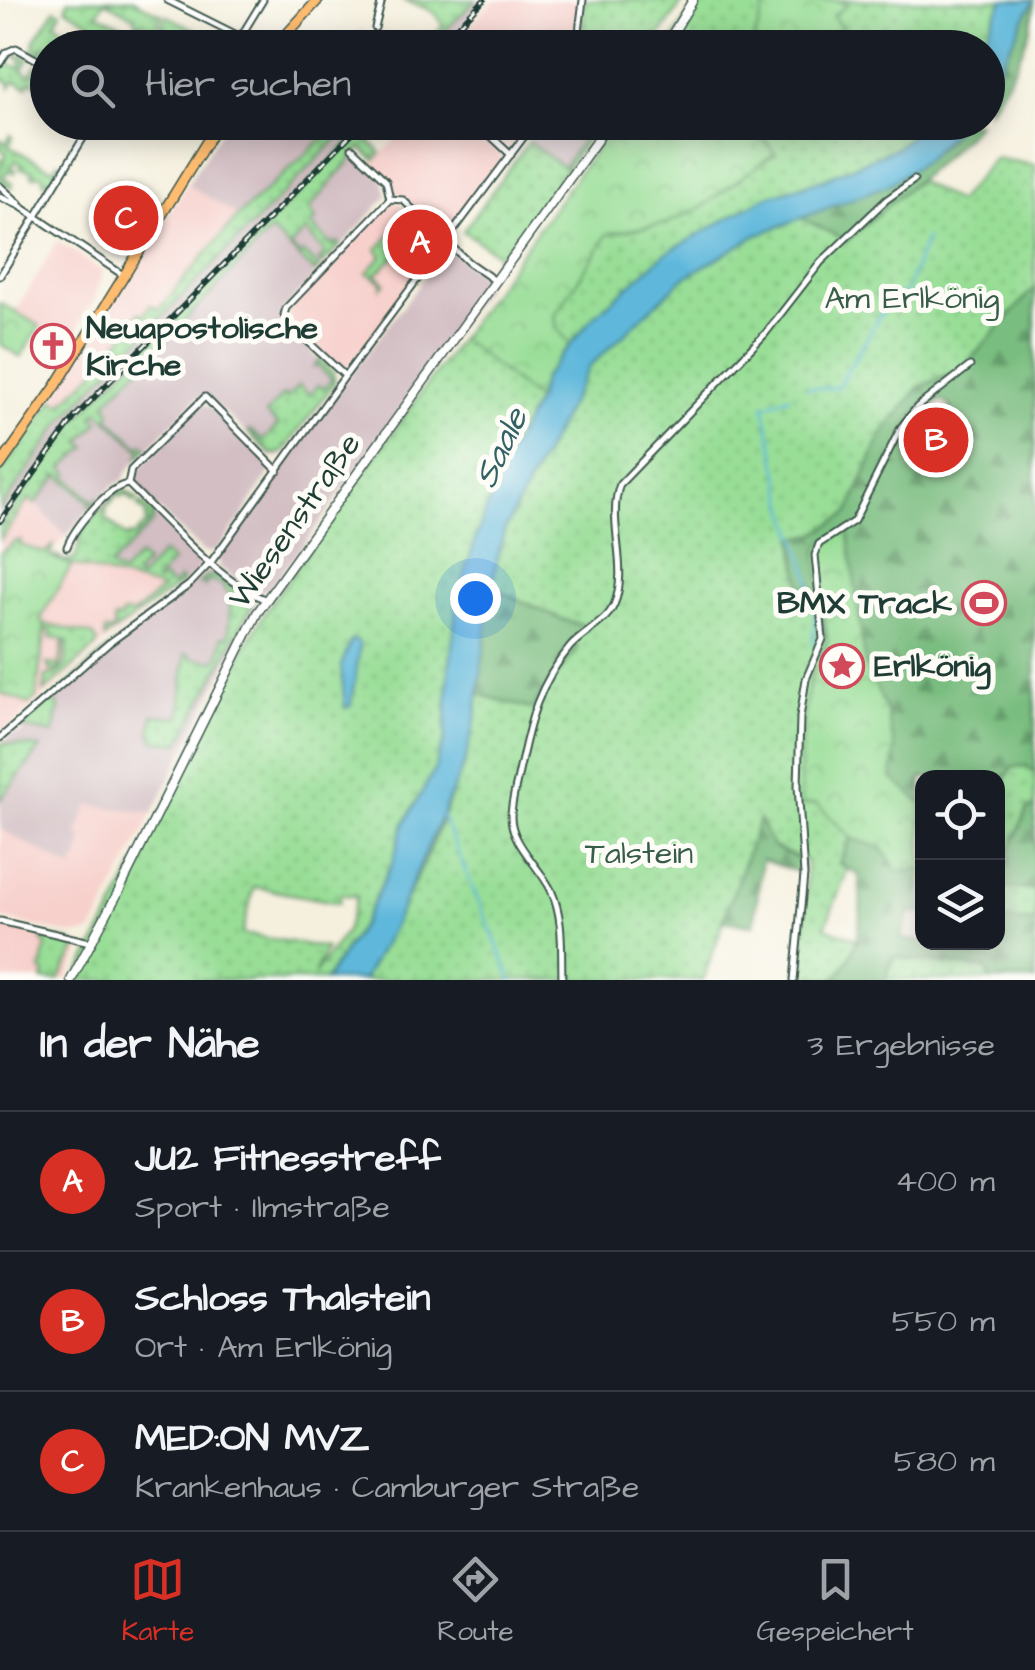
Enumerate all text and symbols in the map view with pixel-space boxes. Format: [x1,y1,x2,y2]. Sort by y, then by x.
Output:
search box [30,30,1005,140]
icon: search [65,58,120,113]
text: Hier suchen [145,59,351,111]
pin: C [94,180,158,256]
pin: A [388,204,452,280]
park label: Am Erlkönig [825,276,999,321]
place label: Neuapostolische Kirche [86,306,318,388]
church icon: Neuapostolische Kirche [30,323,76,369]
water label: Saale [461,398,542,496]
pin: B [904,402,968,478]
street label: Wiesenstraße [218,424,372,618]
your location [450,573,501,624]
sports icon: BMX Track [961,580,1007,626]
place label: BMX Track [777,581,952,626]
place icon: Erlkönig [819,643,865,689]
place label: Erlkönig [874,644,991,690]
map controls [915,770,1005,950]
button: locate [915,770,1005,860]
park label: Talstein [585,831,693,876]
button: layers [915,860,1005,950]
text: In der Nähe [40,1016,260,1074]
text: 3 Ergebnisse [807,1023,995,1068]
text: JU2 Fitnesstreff [135,1133,441,1185]
text: A [62,1159,83,1204]
text: 400 m [895,1159,995,1204]
text: Sport · Ilmstraße [135,1185,390,1230]
text: Schloss Thalstein [135,1273,431,1325]
text: B [61,1299,84,1344]
text: 550 m [892,1299,995,1344]
text: Ort · Am Erlkönig [135,1325,392,1370]
text: MED:ON MVZ [135,1413,369,1465]
text: C [61,1439,84,1484]
text: 580 m [894,1439,995,1484]
text: Krankenhaus · Camburger Straße [135,1465,639,1510]
tab: Karte [121,1552,195,1651]
tab: Route [437,1552,514,1651]
tab: Gespeichert [757,1552,914,1651]

